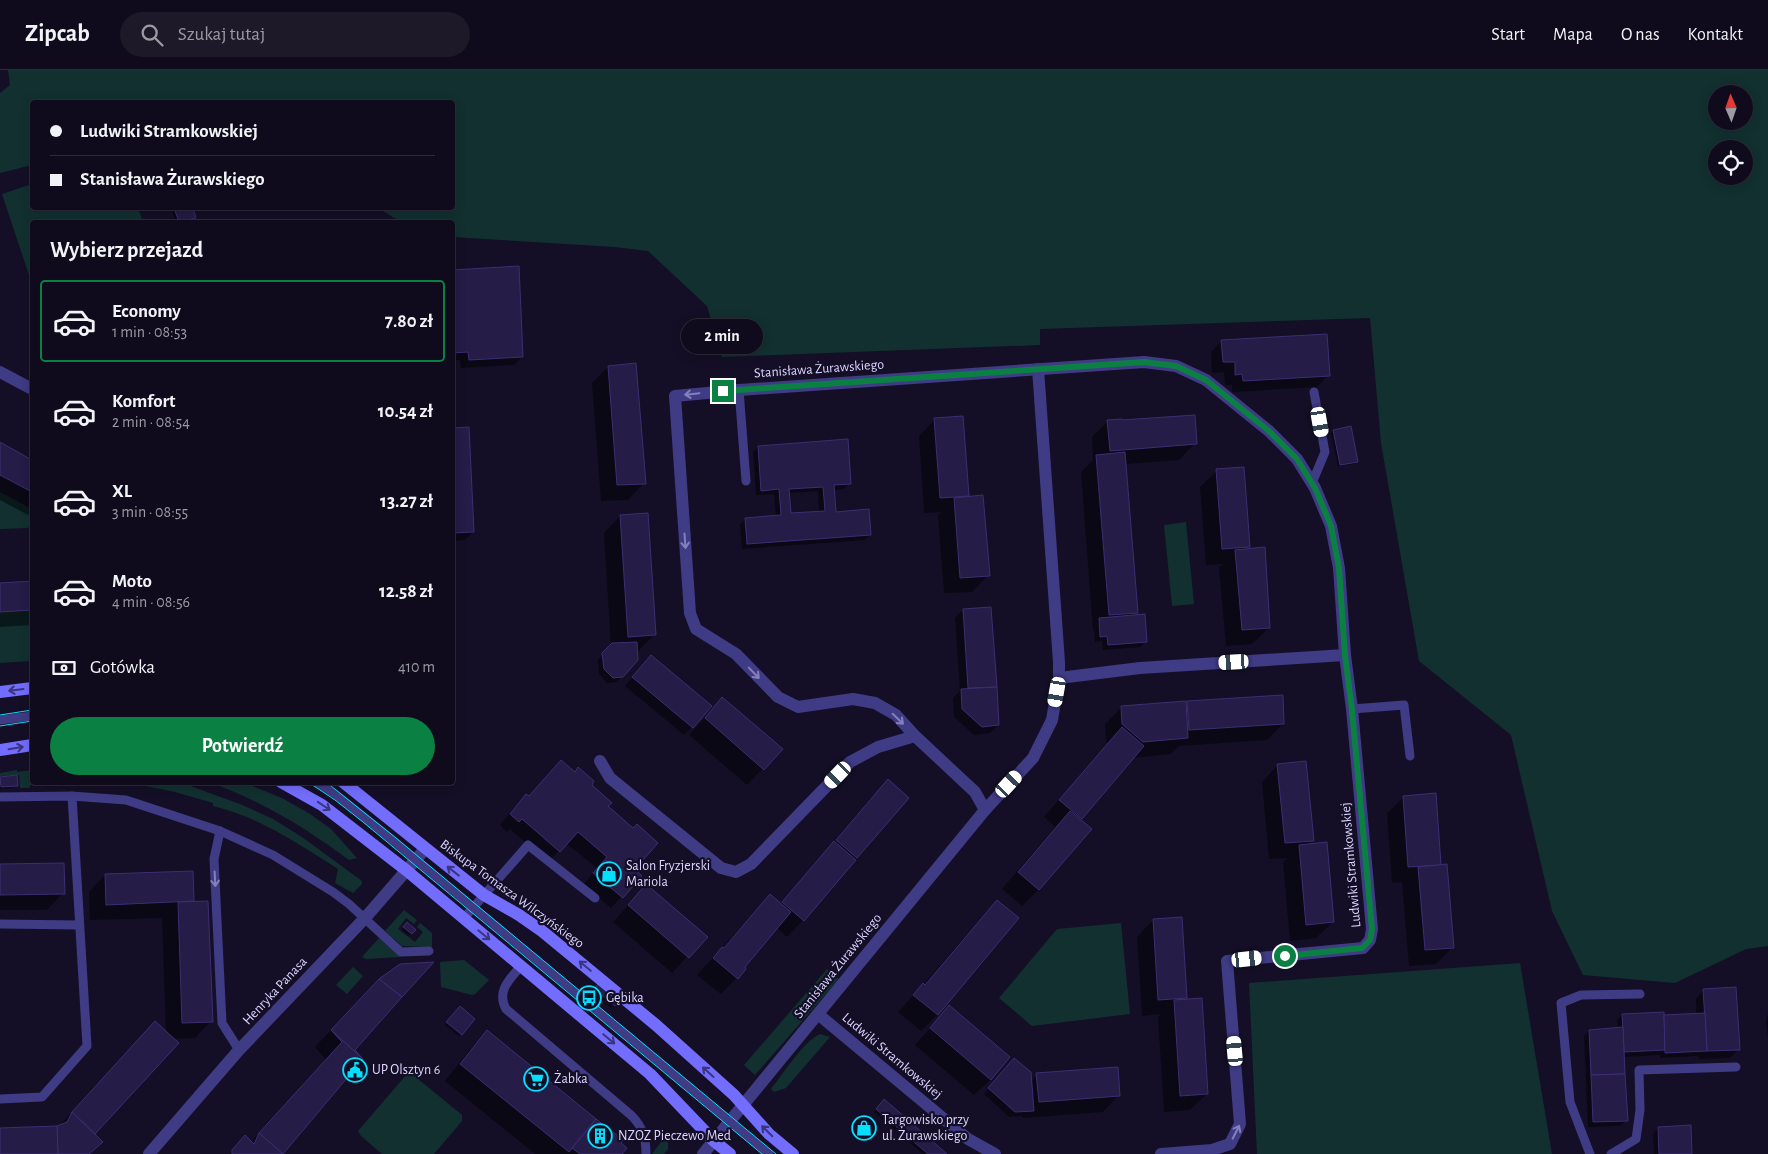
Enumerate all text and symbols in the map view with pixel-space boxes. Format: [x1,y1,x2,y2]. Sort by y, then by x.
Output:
search box [120,12,470,57]
icon: search [138,21,166,49]
text: Zipcab [25,22,90,46]
text: Szukaj tutaj [178,25,265,44]
text: Start [1491,26,1525,44]
text: Mapa [1553,26,1593,44]
text: O nas [1621,26,1660,44]
text: Kontakt [1688,26,1743,44]
north arrow [1708,85,1752,130]
map controls [1708,85,1753,185]
text: Ludwiki Stramkowskiej [80,122,258,141]
button: locate [1708,140,1753,185]
text: Stanisława Żurawskiego [80,170,265,189]
text: Wybierz przejazd [50,239,203,261]
icon: car [52,299,97,344]
text: Economy [112,302,181,321]
text: 7.80 zł [385,312,433,331]
callout: 2 min [682,318,764,354]
text: 1 min · 08:53 [112,324,187,340]
text: 2 min [704,328,740,344]
street label: Stanisława Żurawskiego [753,354,885,381]
route end [712,380,734,402]
icon: car [52,389,97,434]
one-way arrow [685,389,701,399]
text: Komfort [112,392,176,411]
text: 10.54 zł [378,402,433,421]
car [1310,406,1329,438]
text: 2 min · 08:54 [112,414,190,430]
icon: car [52,479,97,524]
text: XL [112,482,132,501]
text: 13.27 zł [380,492,433,511]
text: 3 min · 08:55 [112,504,188,520]
one-way arrow [681,533,690,549]
icon: car [52,569,97,614]
text: Moto [112,572,152,591]
text: 12.58 zł [379,582,433,601]
text: 4 min · 08:56 [112,594,190,610]
icon: cash [50,654,78,682]
car [1218,654,1249,670]
text: Gotówka [90,658,155,677]
text: 410 m [398,659,435,675]
one-way arrow [748,667,760,679]
car [1047,676,1066,708]
one-way arrow [9,685,25,695]
one-way arrow [892,713,905,725]
button: Potwierdź [50,717,435,775]
one-way arrow [8,742,24,752]
car [822,759,853,791]
car [993,768,1024,800]
one-way arrow [316,802,330,812]
street label: Ludwiki Stramkowskiej [1339,802,1363,928]
street label: Biskupa Tomasza Wilczyńskiego [437,837,587,951]
place label: Salon Fryzjerski Mariola [626,859,710,889]
shop icon: Salon Fryzjerski Mariola [596,861,622,887]
one-way arrow [447,866,460,877]
one-way arrow [211,871,220,887]
street label: Stanisława Żurawskiego [789,909,885,1021]
one-way arrow [477,930,490,941]
route start [1274,945,1296,967]
car [1231,950,1262,968]
street label: Henryka Panasa [240,954,310,1028]
one-way arrow [578,961,591,972]
bus stop icon: Gębika [576,985,602,1011]
place label: Gębika [606,991,644,1005]
street label: Ludwiki Stramkowskiej [839,1010,945,1102]
one-way arrow [602,1034,615,1045]
car [1226,1035,1243,1067]
public building icon: UP Olsztyn 6 [342,1057,368,1083]
place label: UP Olsztyn 6 [372,1063,440,1077]
supermarket icon: Żabka [523,1066,549,1092]
one-way arrow [701,1066,714,1078]
place label: Żabka [554,1069,588,1086]
place label: Targowisko przy ul. Żurawskiego [882,1113,969,1143]
shop icon: Targowisko przy ul. Żurawskiego [851,1115,877,1141]
building icon: NZOZ Pieczewo Med [587,1123,613,1149]
one-way arrow [760,1125,773,1137]
one-way arrow [1232,1125,1241,1140]
place label: NZOZ Pieczewo Med [618,1129,731,1143]

